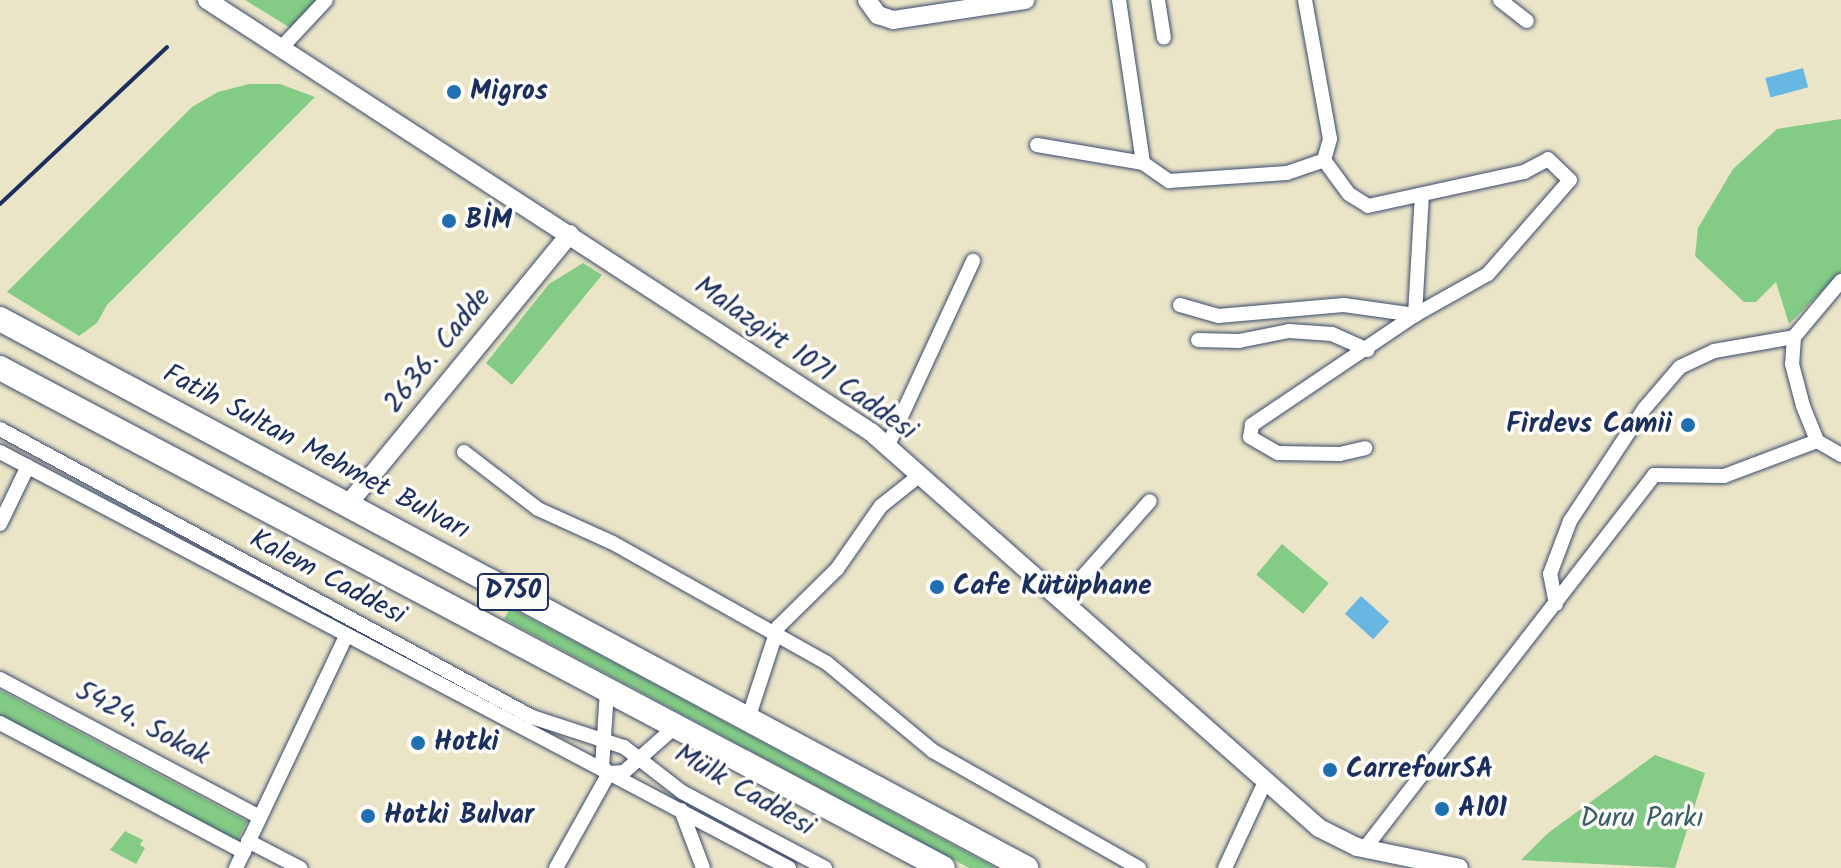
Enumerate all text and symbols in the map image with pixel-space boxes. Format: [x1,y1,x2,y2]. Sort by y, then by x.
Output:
place label: Migros [470,75,548,109]
marker: Migros [445,83,463,101]
place label: BİM [465,204,512,238]
marker: BİM [440,212,458,230]
street label: Malazgirt 1071 Caddesi [687,270,923,448]
street label: 2636. Cadde [377,281,499,421]
street label: Fatih Sultan Mehmet Bulvarı [157,358,475,548]
place label: Firdevs Camii [1506,408,1672,442]
marker: Firdevs Camii [1679,416,1697,434]
street label: Kalem Caddesi [243,523,411,633]
road number: D750 [475,570,551,614]
place label: Cafe Kütüphane [953,570,1152,604]
marker: Cafe Kütüphane [928,578,946,596]
street label: 5424. Sokak [69,675,215,773]
place label: Hotki [434,726,499,760]
marker: Hotki [409,734,427,752]
street label: Mülk Caddesi [668,738,820,844]
place label: CarrefourSA [1346,753,1493,787]
marker: CarrefourSA [1321,761,1339,779]
place label: A101 [1458,792,1507,826]
place label: Hotki Bulvar [384,799,534,833]
marker: A101 [1433,800,1451,818]
park label: Duru Parkı [1580,802,1704,836]
marker: Hotki Bulvar [359,807,377,825]

